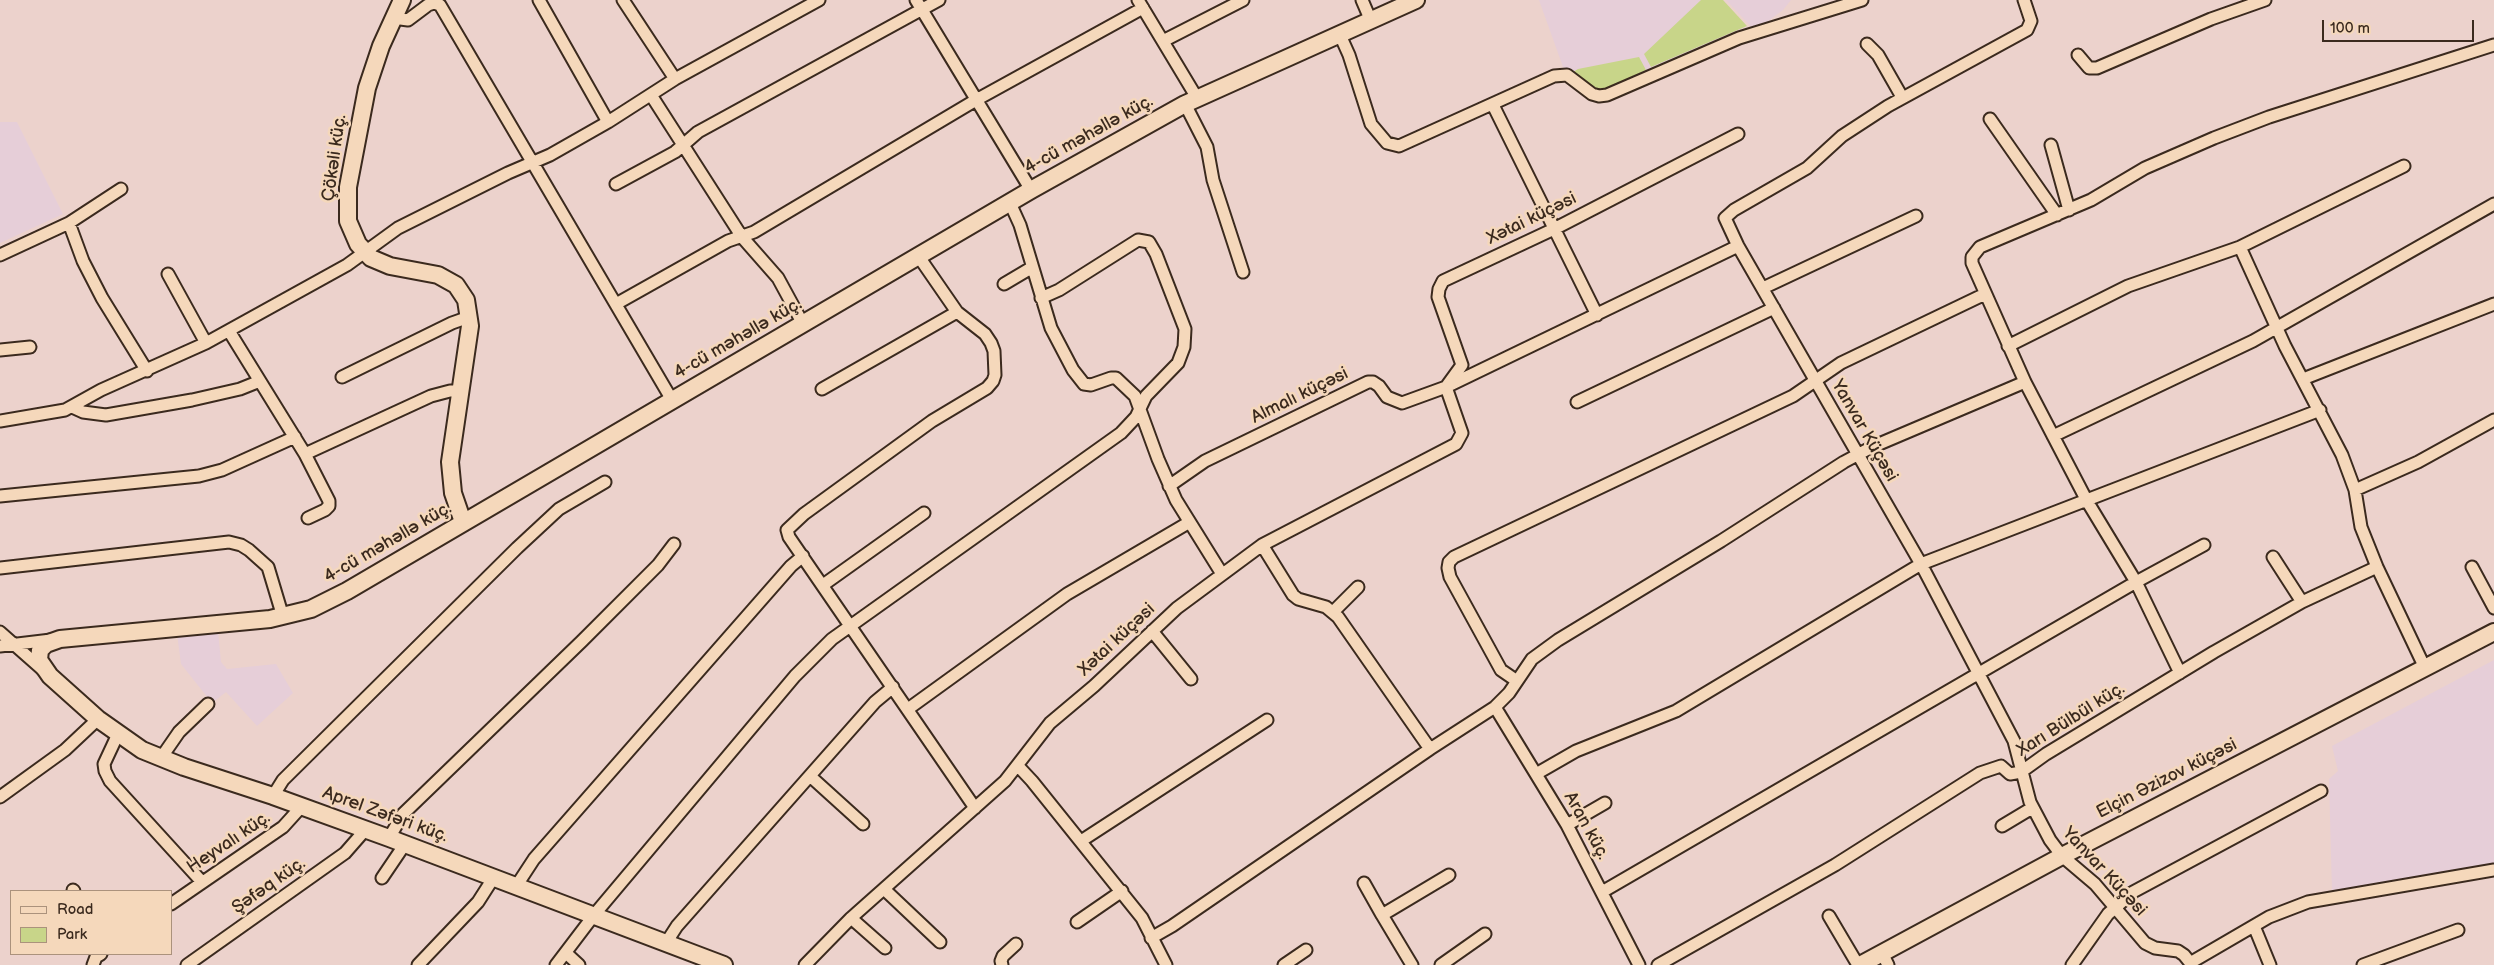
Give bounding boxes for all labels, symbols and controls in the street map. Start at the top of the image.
scale bar [2324,10,2476,42]
text: 100 m [2330,19,2370,38]
street label: 4-cü məhəllə küç. [1021,91,1157,179]
street label: Çökəli küç. [318,113,352,203]
street label: Xətai küçəsi [1484,188,1580,250]
street label: 4-cü məhəllə küç. [670,294,806,384]
street label: Almalı küçəsi [1248,363,1352,429]
street label: Yanvar Küçəsi [1826,376,1902,486]
street label: 4-cü məhəllə küç. [320,498,456,588]
street label: Xətai küçəsi [1074,599,1160,681]
street label: Xarı Bülbül küç. [2013,678,2129,762]
street label: Elçin Əzizov küçəsi [2093,734,2241,824]
street label: Aprel Zəfəri küç. [319,782,451,848]
street label: Aran küç. [1559,788,1613,864]
street label: Heyvalı küç. [183,807,275,879]
street label: Yanvar Küçəsi [2057,823,2151,921]
street label: Şəfəq küç. [228,853,310,919]
legend [10,890,172,955]
text: Road [57,900,93,919]
text: Park [57,925,87,944]

